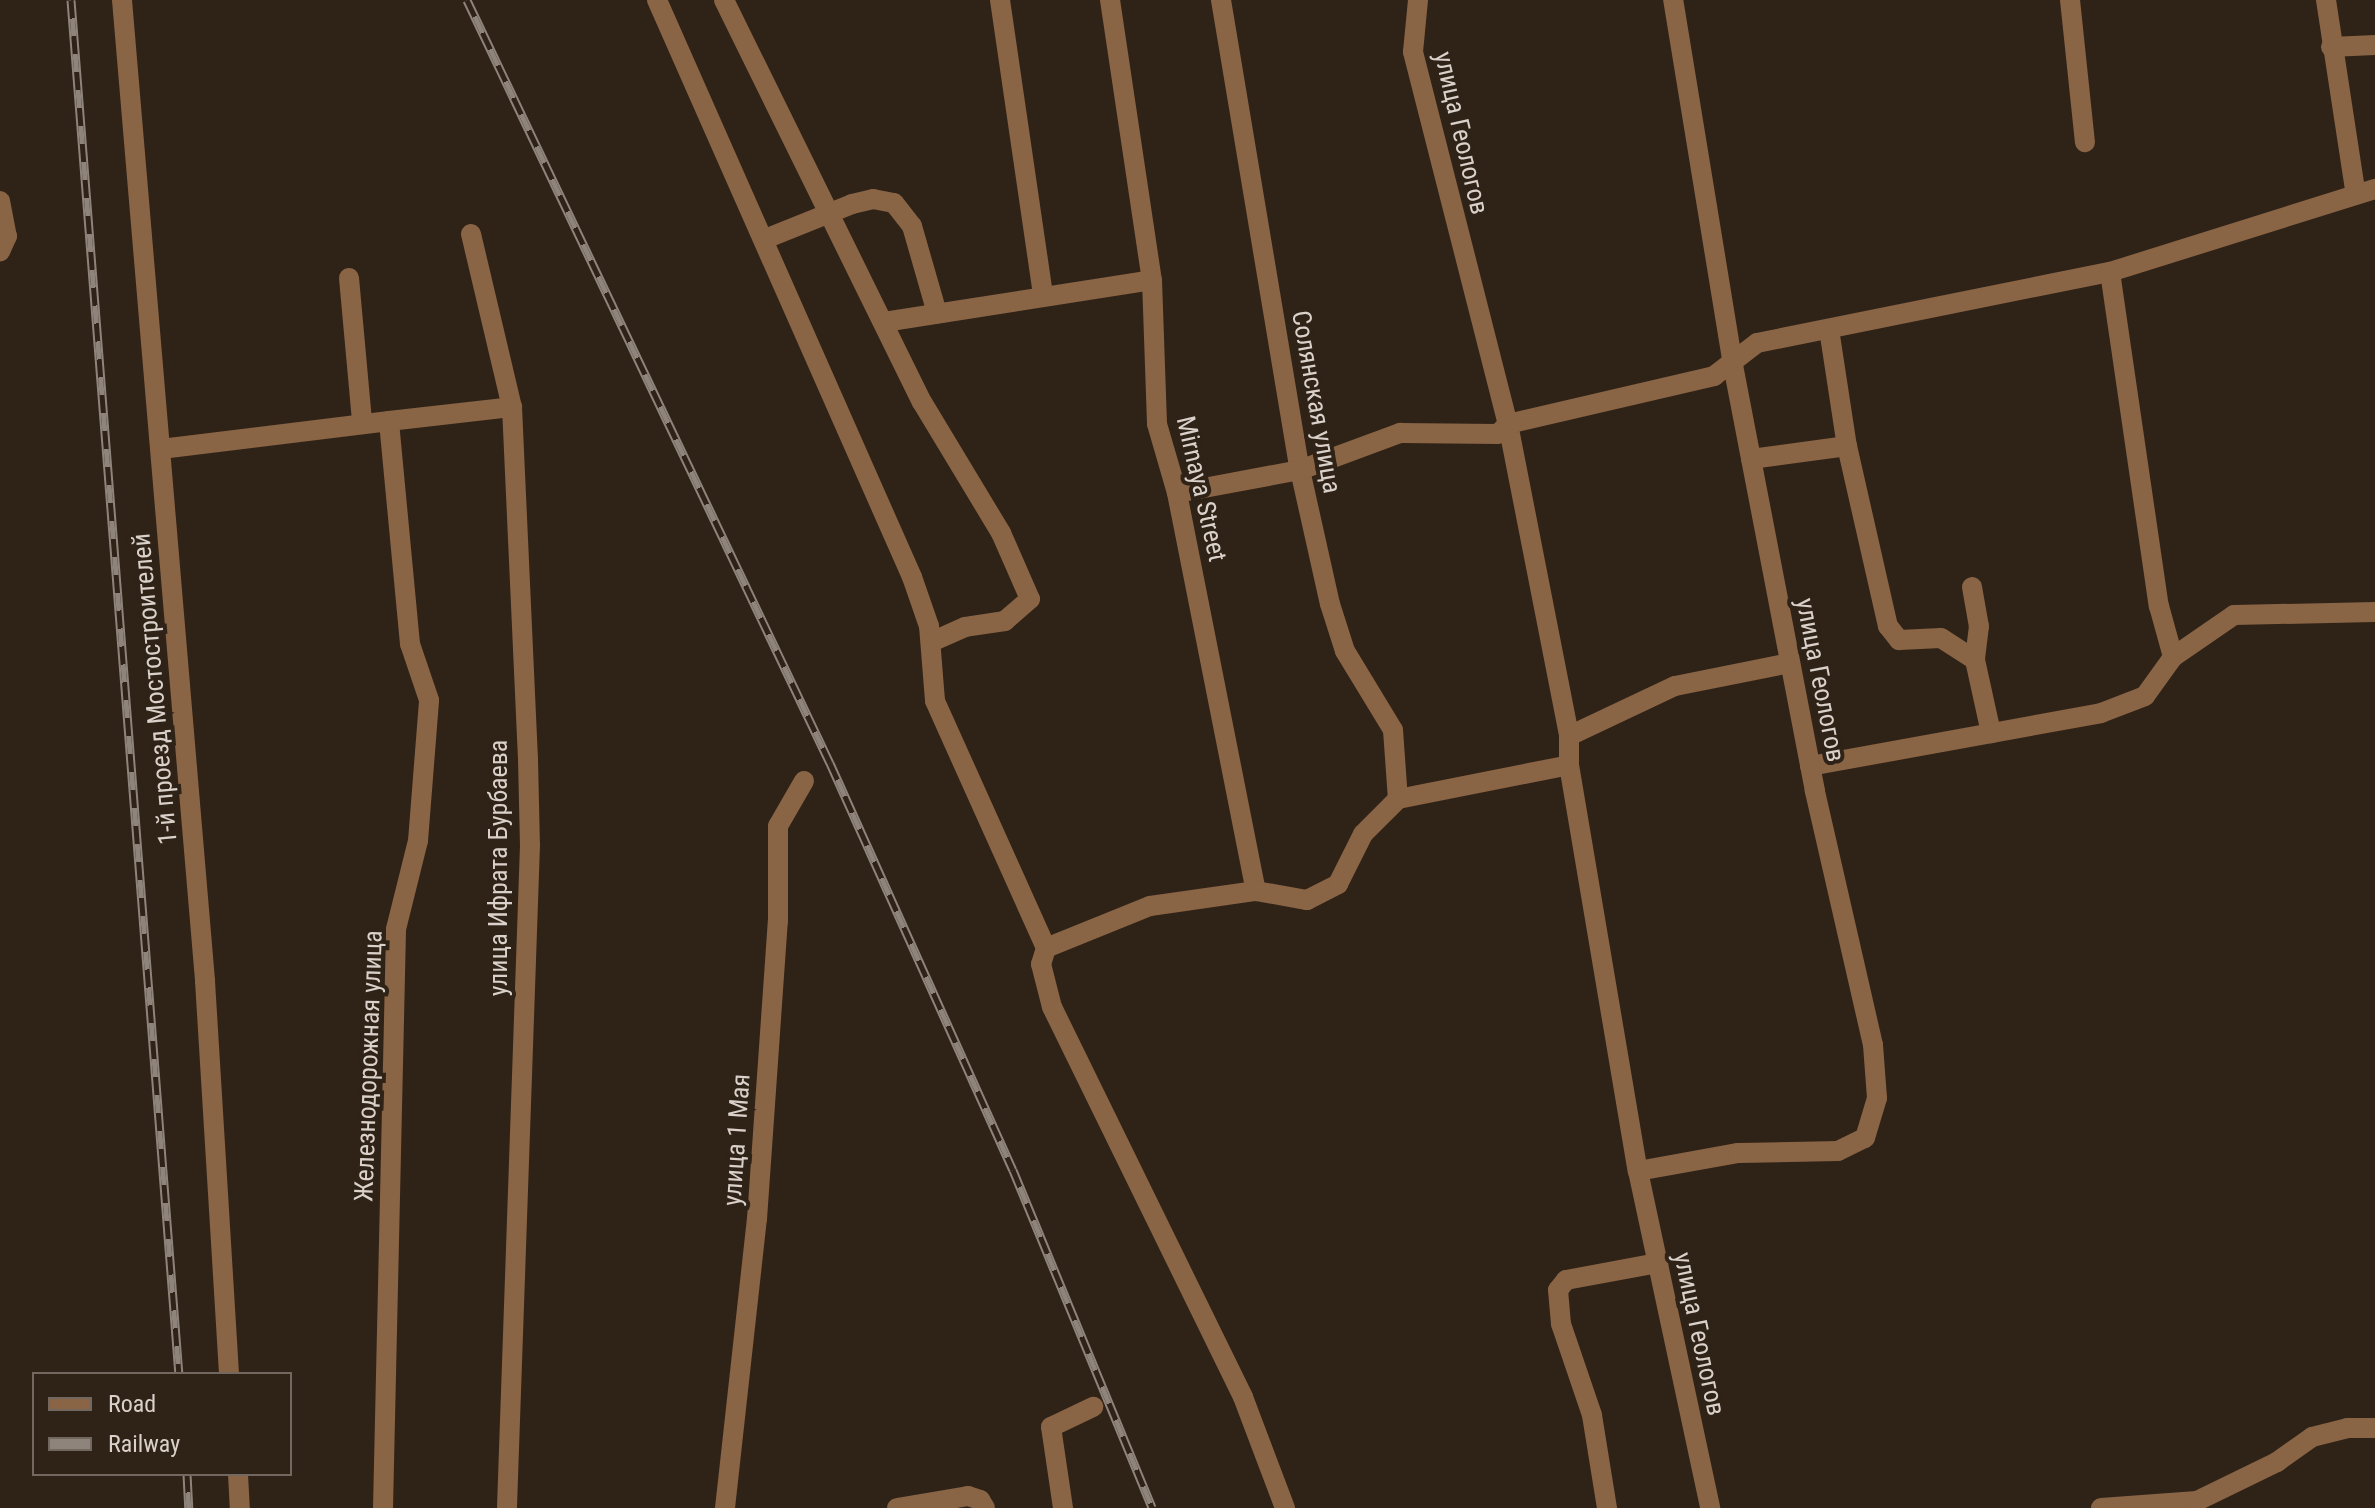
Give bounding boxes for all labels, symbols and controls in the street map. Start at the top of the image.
street label: улица Геологов [1427,49,1495,217]
street label: Солянская улица [1285,308,1347,496]
street label: Mirnaya Street [1169,413,1233,565]
street label: 1-й проезд Мостостроителей [126,532,184,846]
street label: улица Геологов [1789,596,1851,764]
street label: улица Ифрата Бурбаева [483,740,515,996]
street label: Железнодорожная улица [349,930,389,1202]
street label: улица 1 Мая [717,1073,757,1207]
street label: улица Геологов [1666,1250,1732,1418]
legend [32,1372,292,1476]
text: Road [108,1390,156,1418]
text: Railway [108,1430,180,1458]

